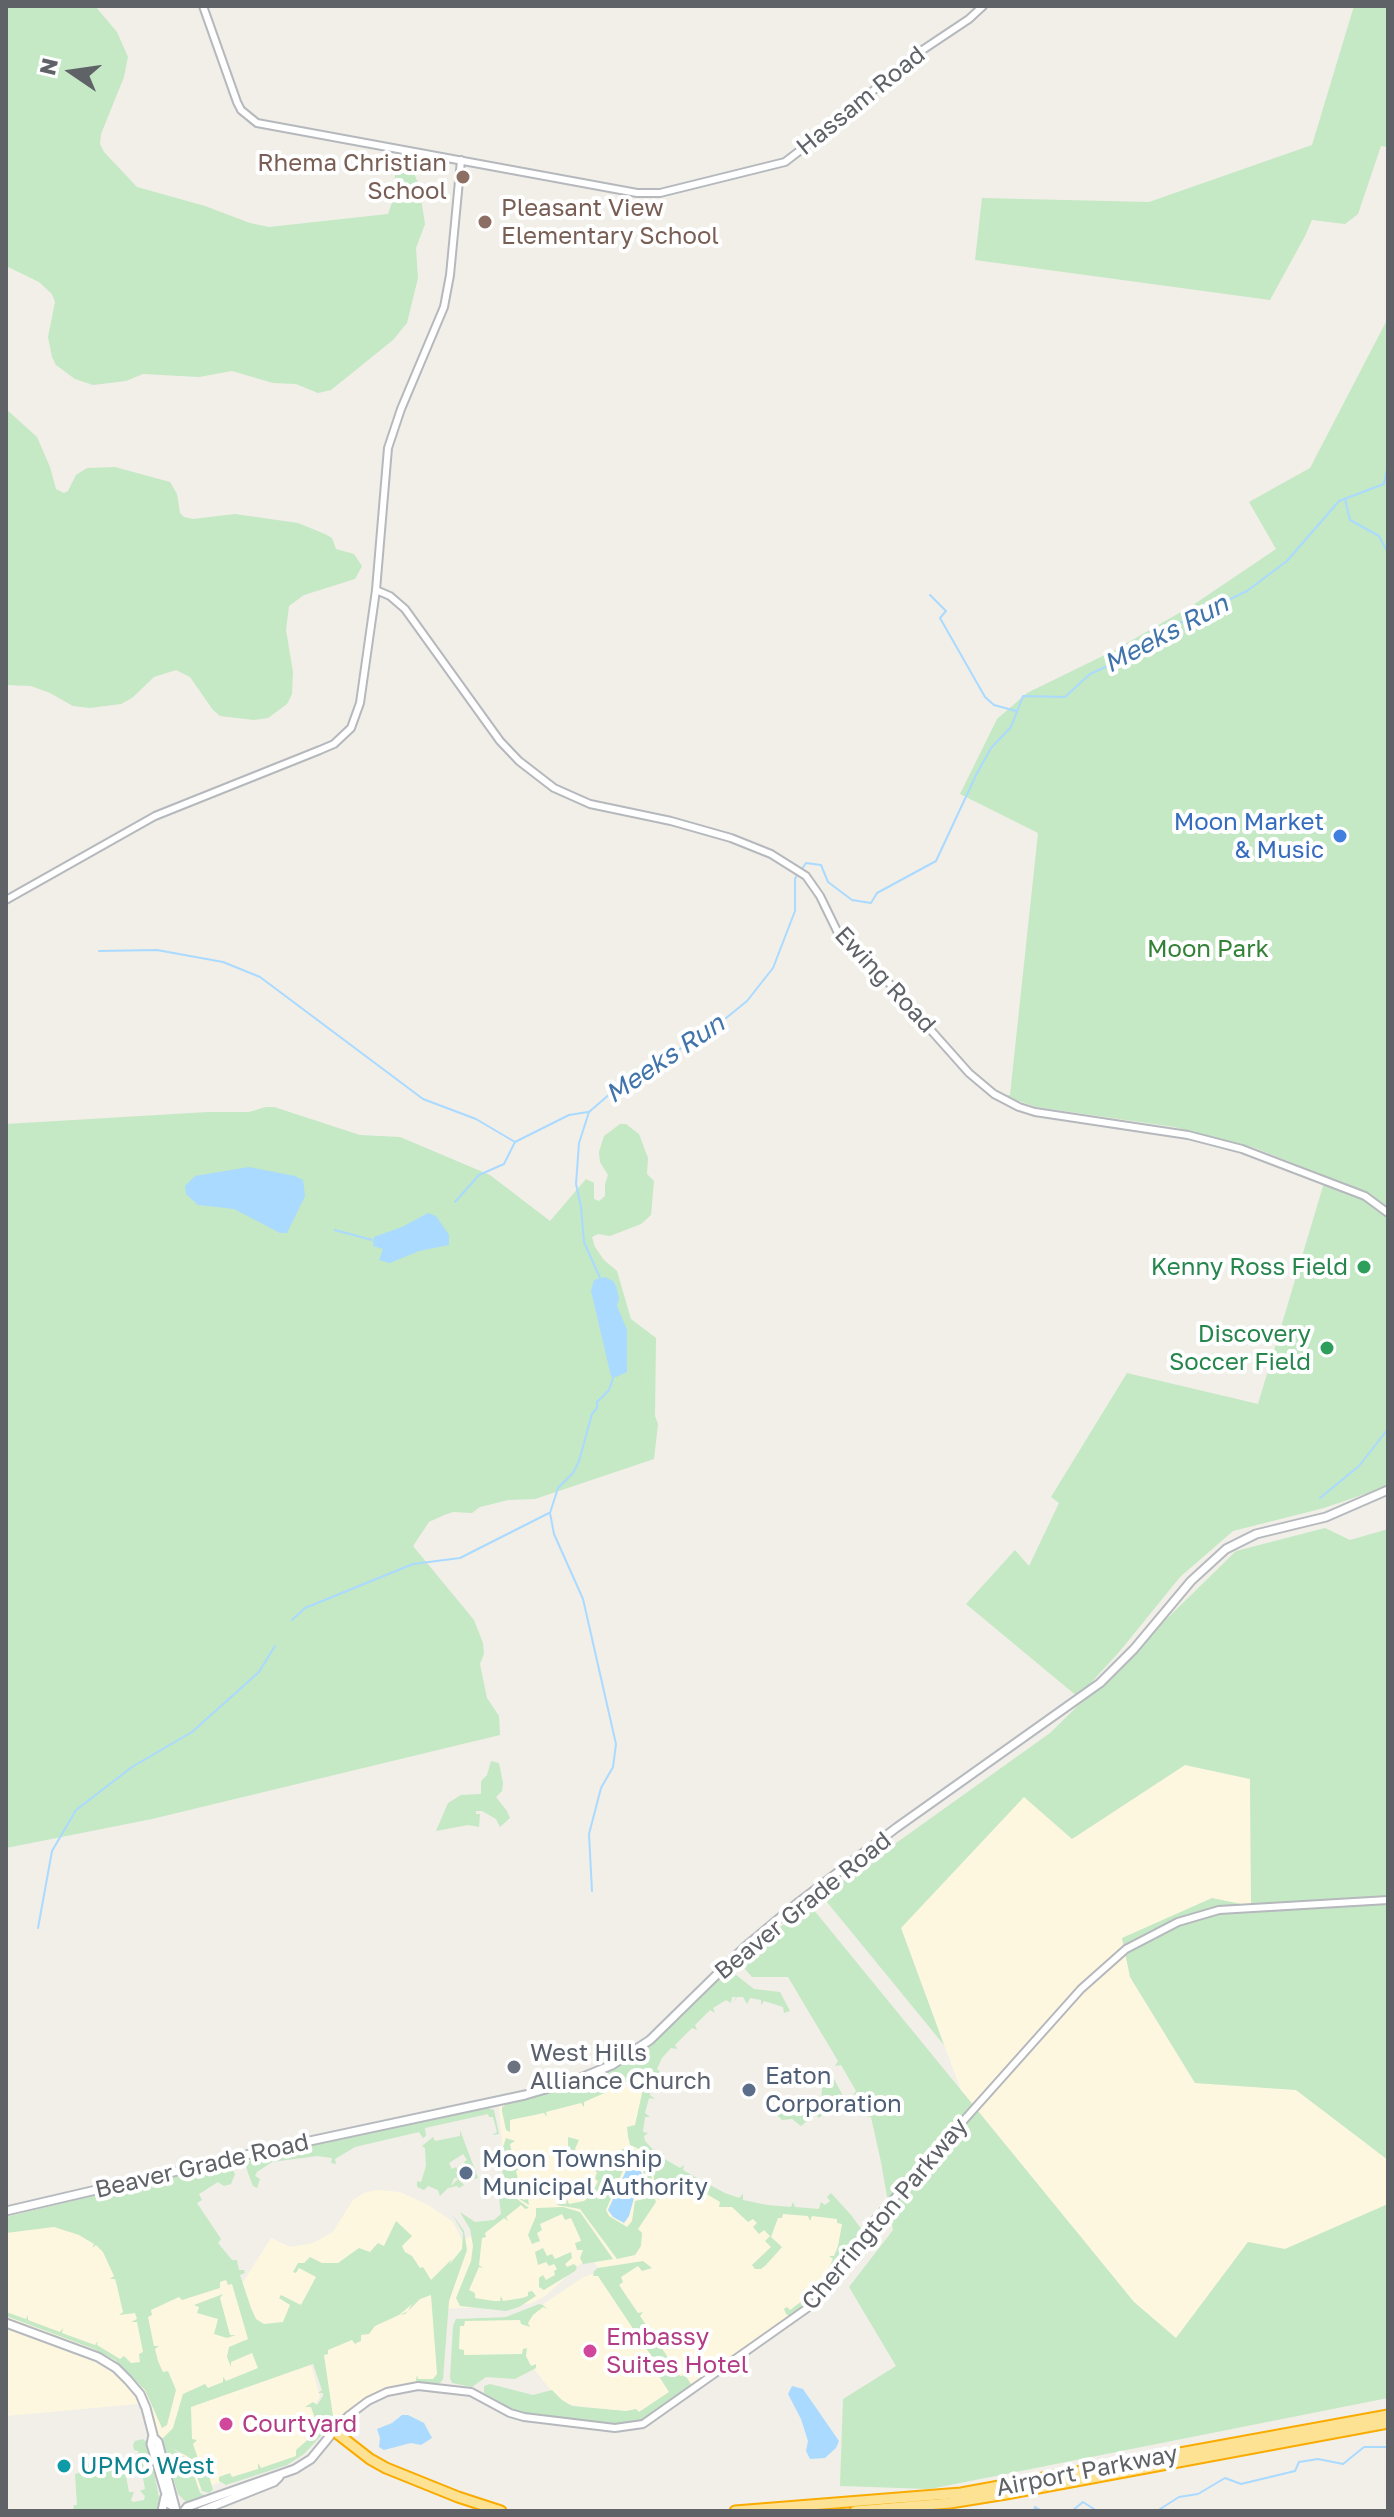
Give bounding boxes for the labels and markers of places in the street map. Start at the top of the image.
place label: Rhema Christian School [257,149,447,205]
marker: Rhema Christian School [454,168,472,186]
place label: Pleasant View Elementary School [501,194,719,250]
marker: Pleasant View Elementary School [476,213,494,231]
place label: Moon Market & Music [1174,808,1324,864]
marker: Moon Market & Music [1331,827,1349,845]
place label: Kenny Ross Field [1151,1253,1348,1281]
marker: Kenny Ross Field [1355,1258,1373,1276]
place label: Discovery Soccer Field [1169,1320,1311,1376]
marker: Discovery Soccer Field [1318,1339,1336,1357]
place label: West Hills Alliance Church [530,2039,711,2095]
marker: West Hills Alliance Church [505,2058,523,2076]
place label: Eaton Corporation [765,2062,902,2118]
marker: Eaton Corporation [740,2081,758,2099]
place label: Moon Township Municipal Authority [482,2145,708,2201]
marker: Moon Township Municipal Authority [457,2164,475,2182]
place label: Embassy Suites Hotel [606,2323,748,2379]
marker: Embassy Suites Hotel [581,2342,599,2360]
place label: Courtyard [242,2410,357,2438]
marker: Courtyard [217,2415,235,2433]
place label: UPMC West [80,2452,215,2480]
marker: UPMC West [55,2457,73,2475]

